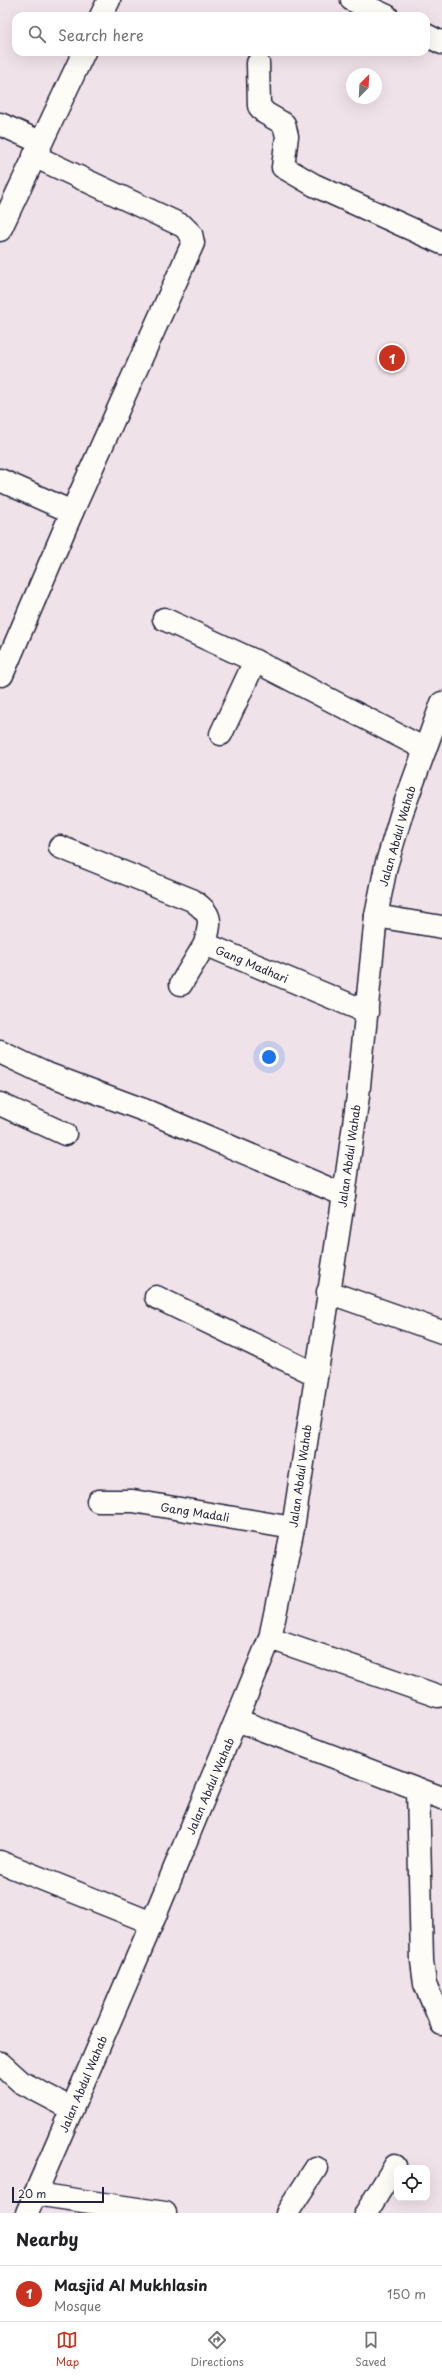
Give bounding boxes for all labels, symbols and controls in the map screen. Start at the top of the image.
search box [12,12,430,56]
icon: search [26,23,48,45]
text: Search here [58,23,144,46]
north arrow [346,68,382,104]
pin: 1 [379,343,405,373]
street label: Jalan Abdul Wahab [374,784,420,888]
street label: Gang Madhari [213,941,291,987]
your location [259,1047,279,1067]
street label: Jalan Abdul Wahab [333,1103,365,1209]
street label: Jalan Abdul Wahab [284,1423,316,1529]
street label: Gang Madali [159,1498,231,1526]
street label: Jalan Abdul Wahab [182,1735,238,1837]
street label: Jalan Abdul Wahab [55,2033,111,2135]
map controls [394,2165,430,2201]
button: locate [394,2165,430,2201]
scale bar [12,2185,104,2204]
text: 20 m [18,2185,46,2202]
text: Nearby [16,2226,78,2252]
text: Masjid Al Mukhlasin [54,2273,207,2296]
text: 1 [26,2284,32,2303]
text: 150 m [387,2284,426,2303]
text: Mosque [54,2296,101,2315]
tab: Map [56,2329,79,2370]
tab: Directions [190,2329,244,2370]
tab: Saved [355,2329,386,2370]

